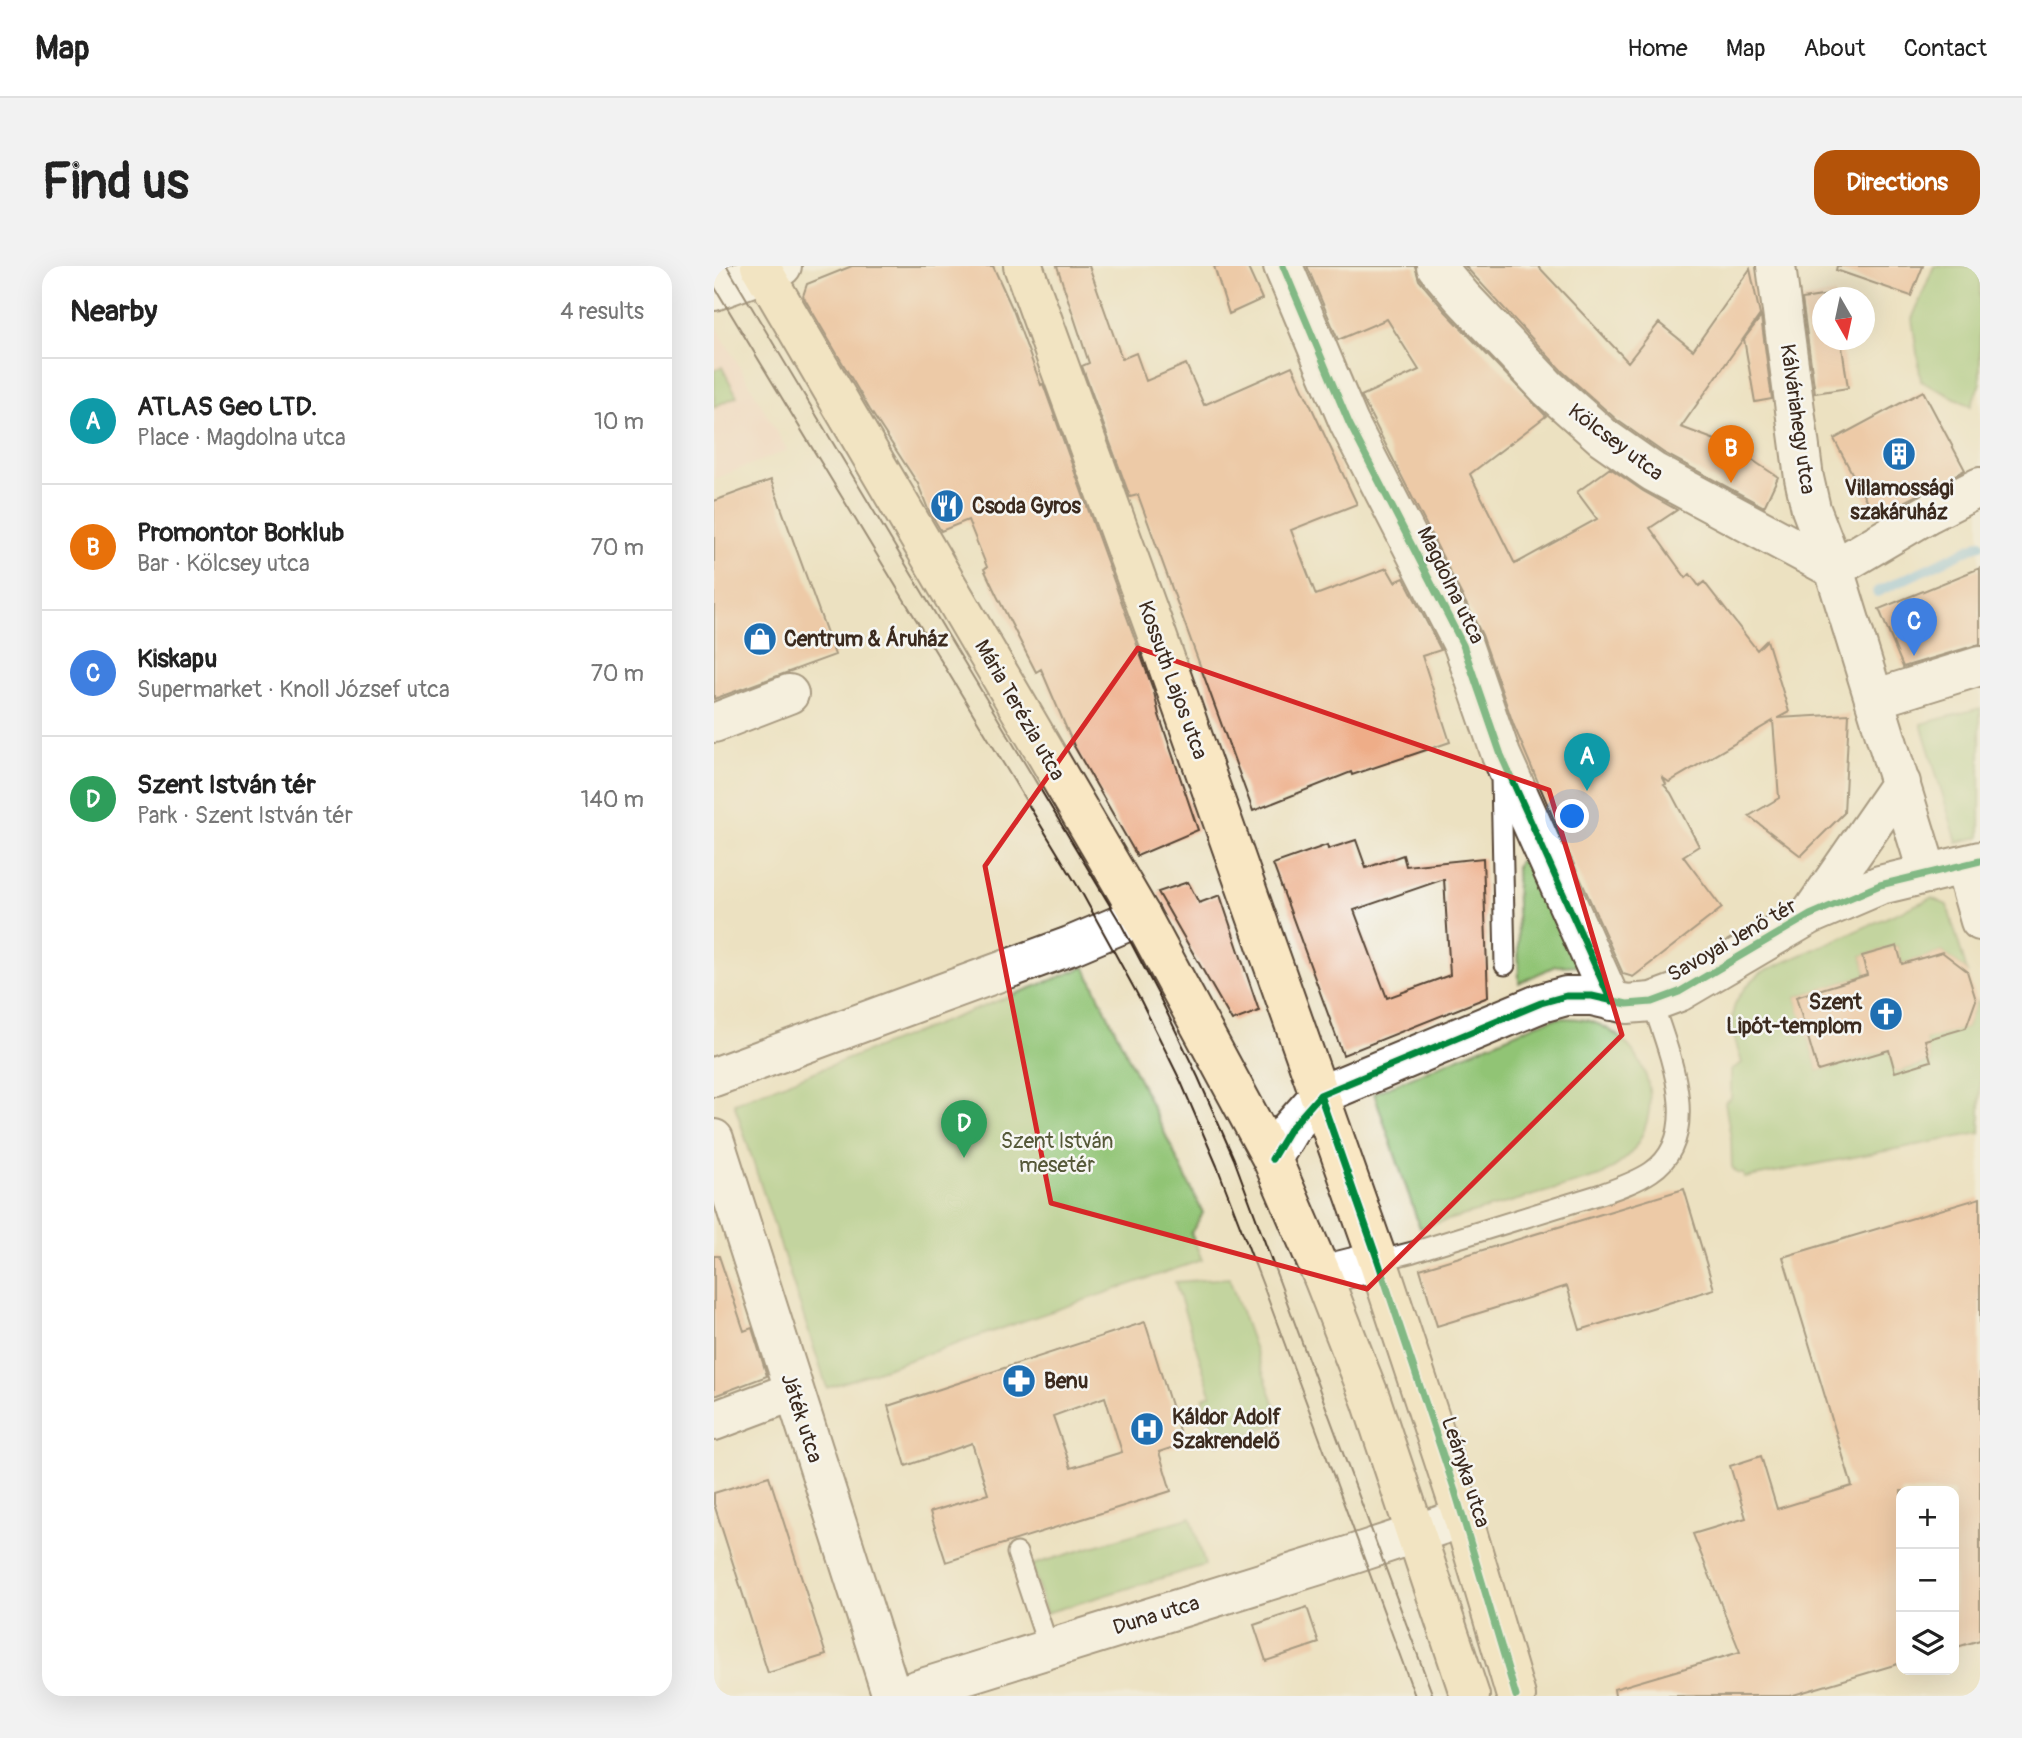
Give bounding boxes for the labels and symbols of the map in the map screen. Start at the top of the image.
north arrow [1812,287,1875,350]
street label: Kálváriahegy utca [1774,342,1821,496]
street label: Kölcsey utca [1563,398,1669,487]
pin: B [1708,425,1754,483]
building icon: Villamossági szakáruház [1880,435,1918,473]
place label: Villamossági szakáruház [1845,475,1954,526]
restaurant icon: Csoda Gyros [928,487,966,525]
place label: Csoda Gyros [972,493,1081,520]
street label: Magdolna utca [1411,522,1491,648]
street label: Kossuth Lajos utca [1131,597,1214,763]
pin: C [1891,598,1937,656]
shop icon: Centrum & Áruház [741,620,779,658]
place label: Centrum & Áruház [784,625,948,653]
street label: Mária Terézia utca [968,635,1071,786]
pin: A [1564,733,1610,791]
your location [1555,799,1589,833]
street label: Savoyai Jenő tér [1663,892,1802,988]
place label: Szent Lipót-templom [1726,989,1863,1040]
church icon: Szent Lipót-templom [1867,995,1905,1033]
pin: D [941,1100,987,1158]
park label: Szent István mesetér [1001,1128,1113,1179]
pharmacy icon: Benu [1000,1362,1038,1400]
place label: Benu [1044,1368,1088,1395]
street label: Játék utca [774,1370,829,1466]
place label: Káldor Adolf Szakrendelő [1172,1404,1281,1455]
hospital icon: Káldor Adolf Szakrendelő [1128,1410,1166,1448]
street label: Leányka utca [1435,1413,1496,1531]
street label: Duna utca [1110,1590,1203,1641]

